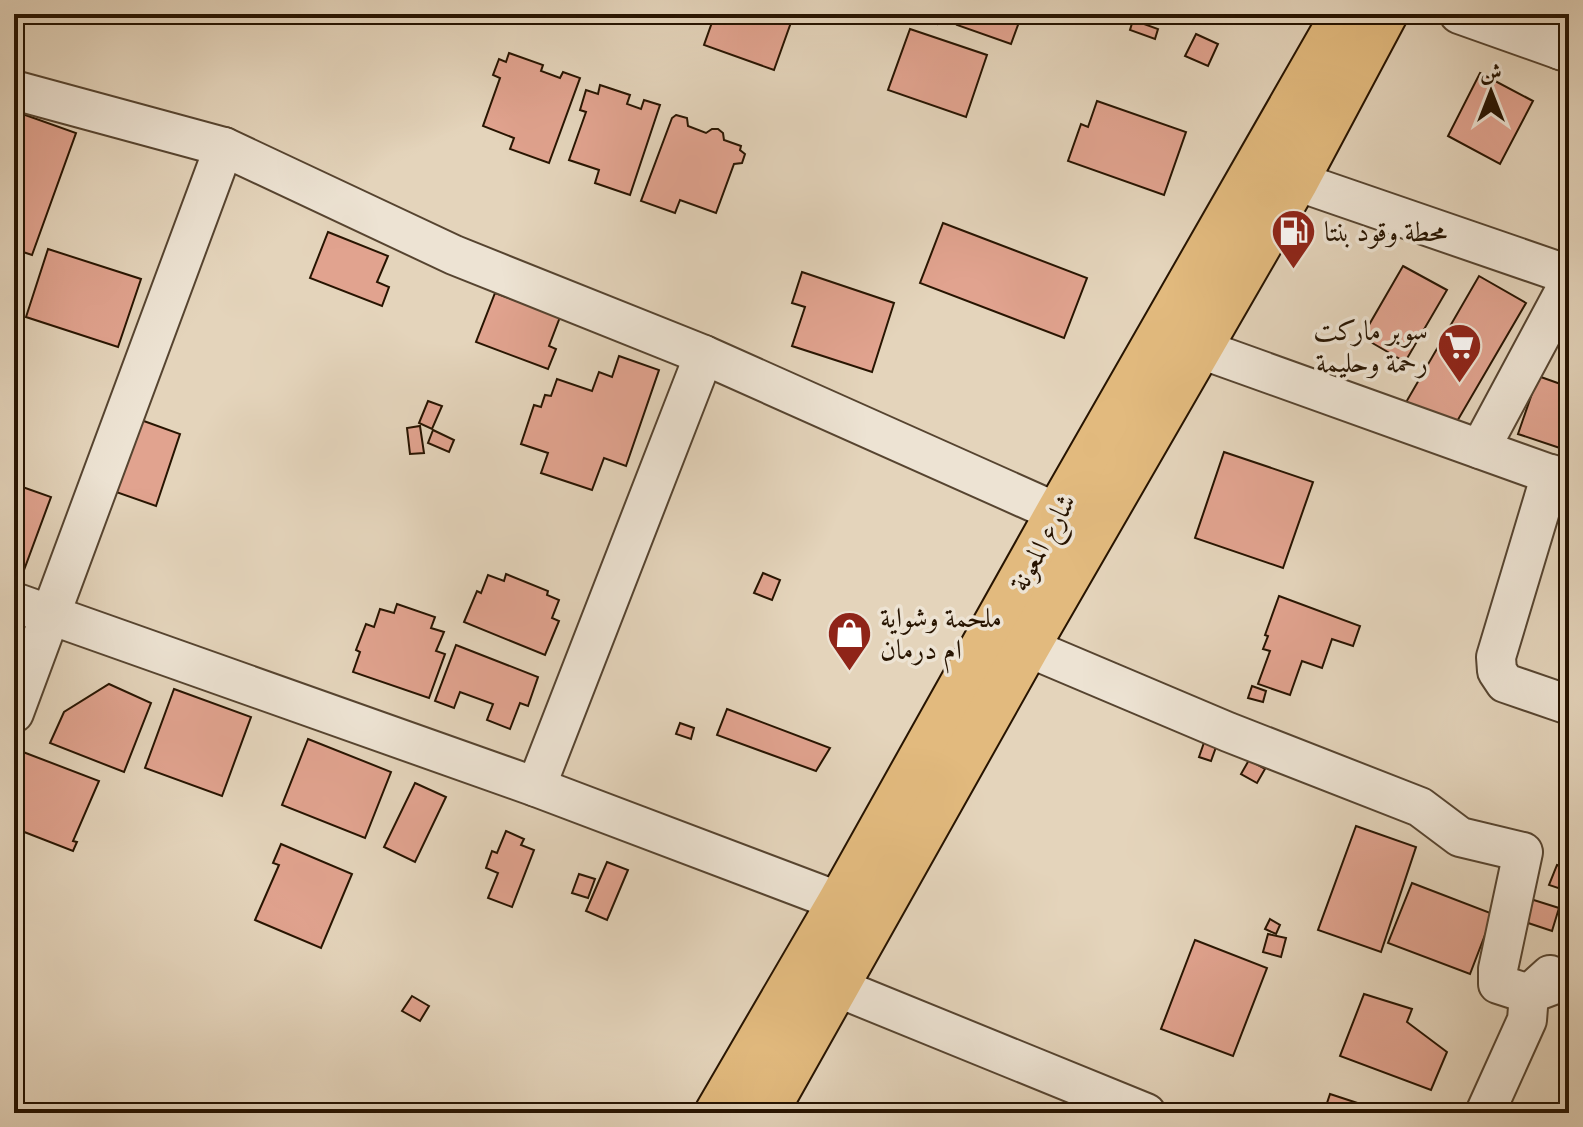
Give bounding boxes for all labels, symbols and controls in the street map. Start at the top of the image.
north arrow [1451,52,1531,132]
text: ش [1480,59,1502,91]
fuel station icon: محطة وقود بنتا [1269,207,1317,270]
place label: محطة وقود بنتا [1324,214,1447,254]
place label: سوبر ماركت رحمة وحليمة [1313,313,1428,385]
supermarket icon: سوبر ماركت رحمة وحليمة [1435,322,1483,385]
street label: شارع المعونة [1001,487,1089,600]
place label: ملحمة وشواية ام درمان [880,600,1002,674]
shop icon: ملحمة وشواية ام درمان [825,609,873,672]

